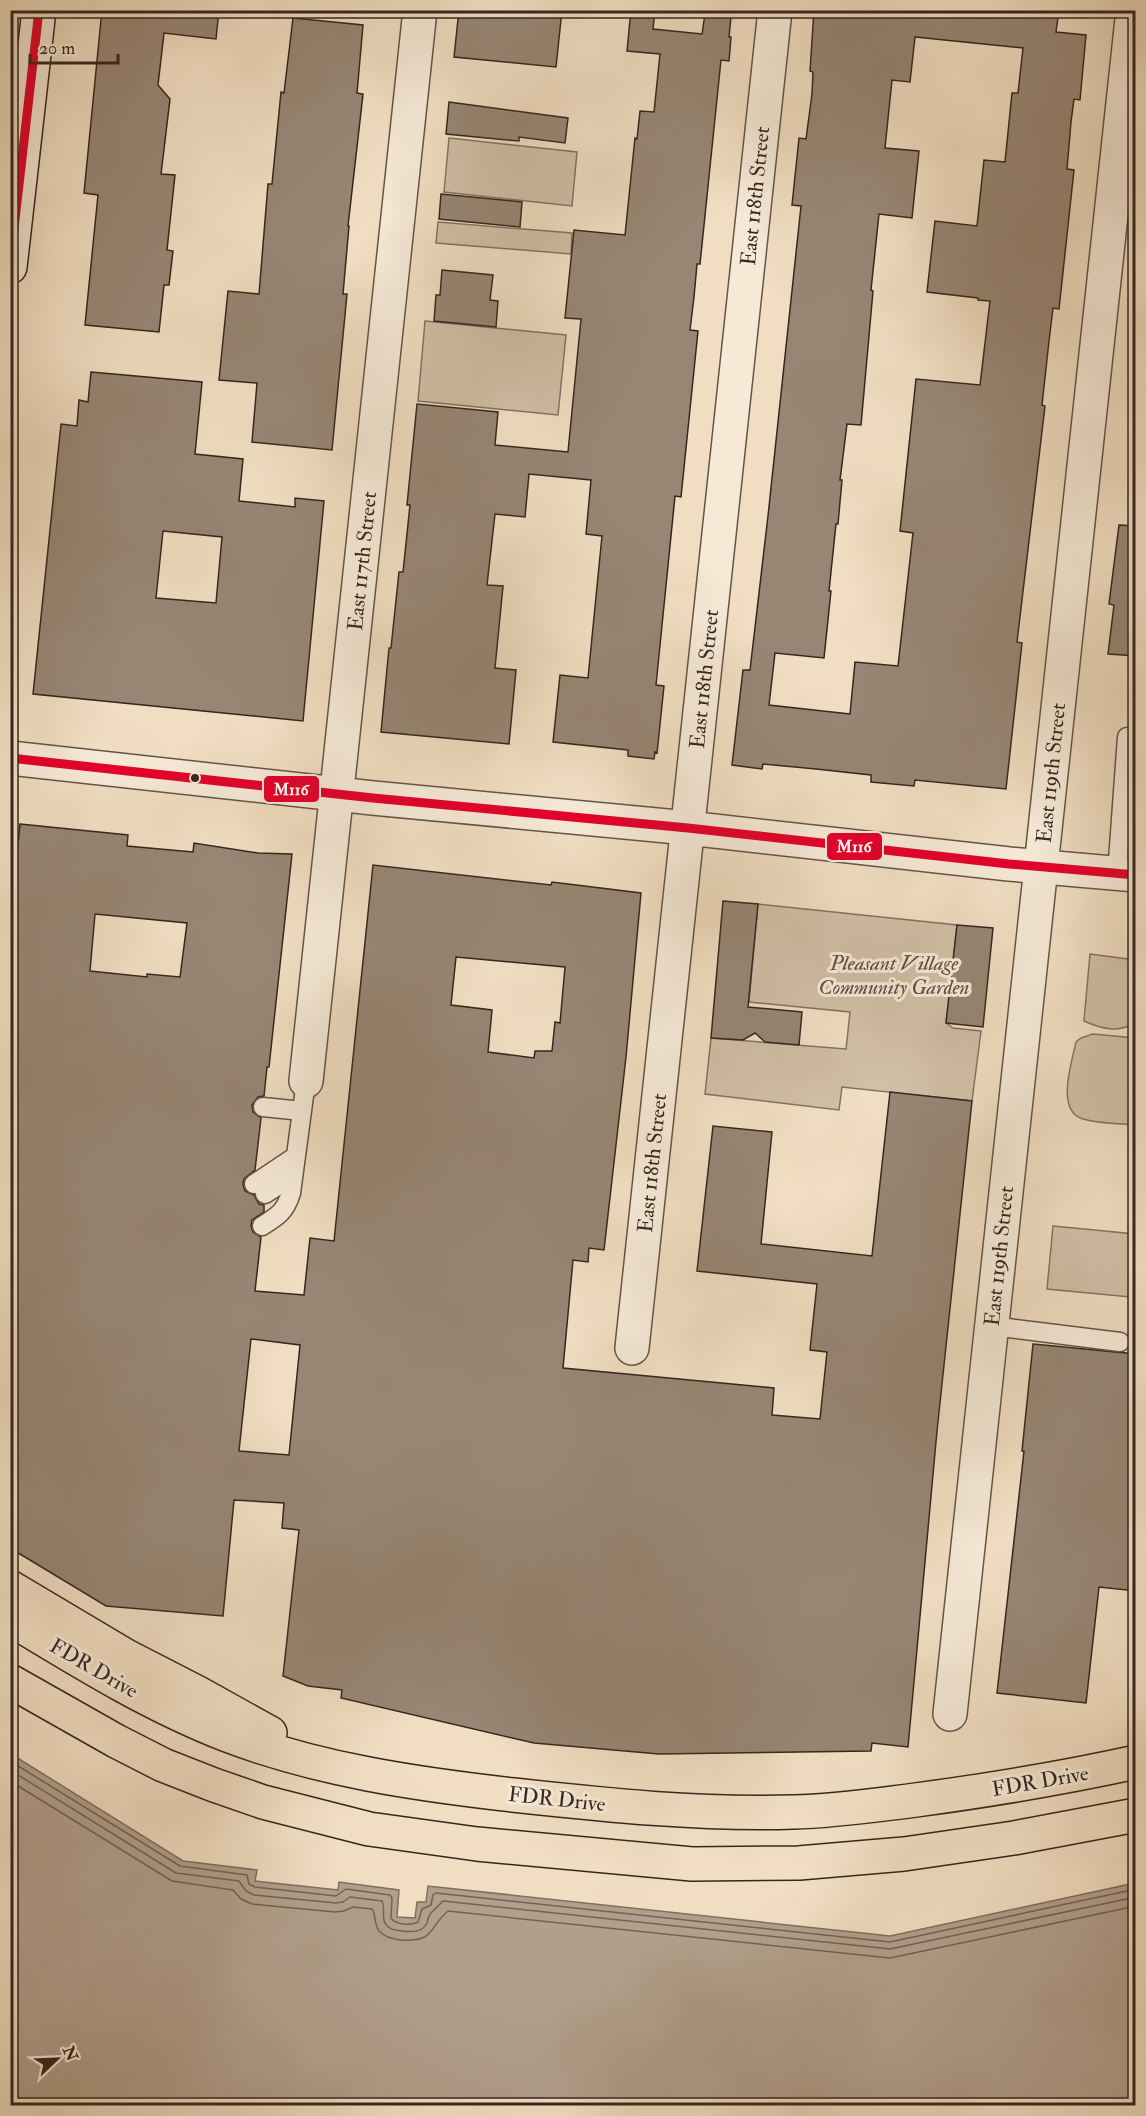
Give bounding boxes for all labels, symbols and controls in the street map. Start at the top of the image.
scale bar [30,27,118,65]
text: 20 m [39,37,75,60]
street label: East 118th Street [735,125,776,267]
street label: East 117th Street [342,490,383,632]
street label: East 118th Street [684,608,725,750]
street label: East 119th Street [1031,701,1072,844]
unlabelled marker [189,772,201,784]
line badge: M116 [263,775,320,803]
text: M116 [273,780,310,800]
line badge: M116 [826,832,883,861]
text: M116 [836,837,873,857]
park label: Pleasant Village Community Garden [818,950,970,1001]
street label: East 118th Street [632,1092,673,1234]
street label: East 119th Street [979,1184,1020,1327]
street label: FDR Drive [45,1632,143,1705]
street label: FDR Drive [990,1760,1091,1803]
street label: FDR Drive [507,1781,607,1818]
north arrow [27,2029,87,2089]
text: N [57,2042,82,2065]

